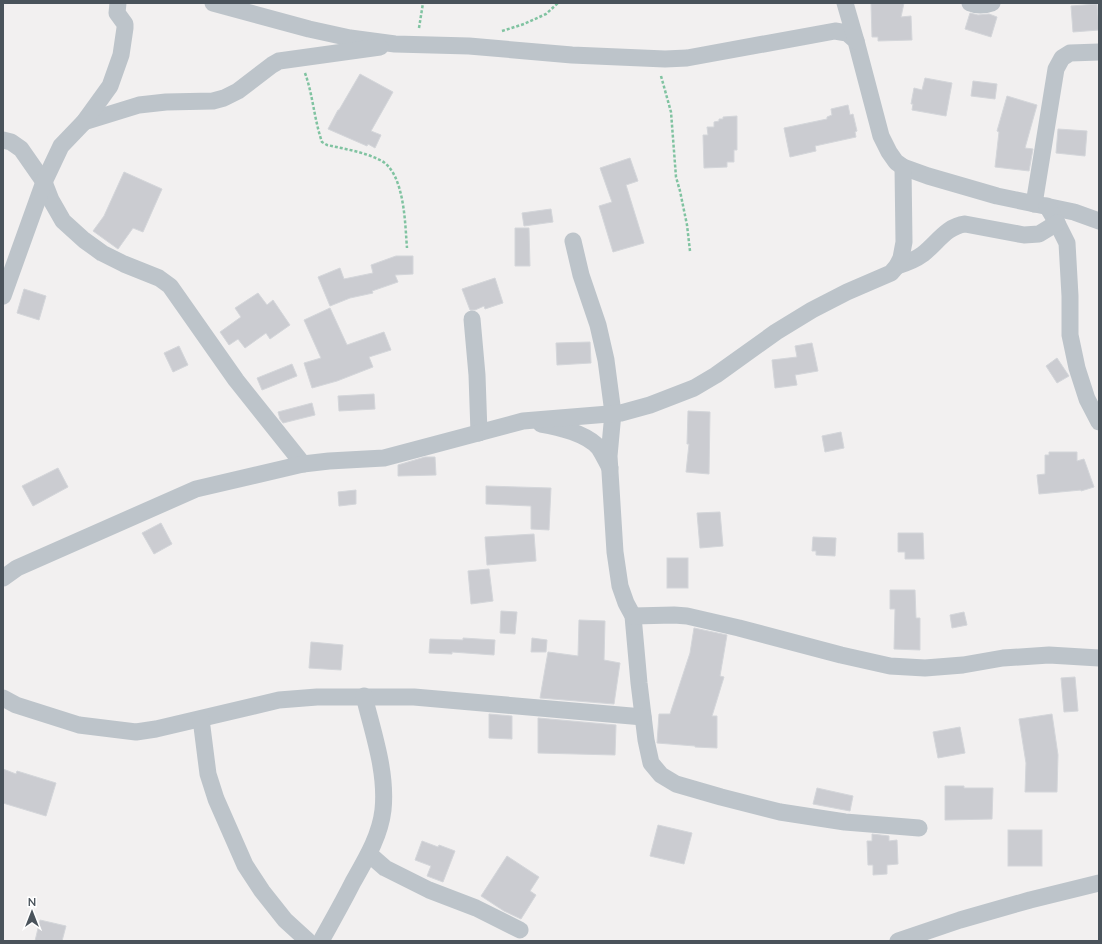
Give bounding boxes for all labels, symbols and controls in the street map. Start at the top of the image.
north arrow [12,892,52,932]
text: N [28,895,36,908]

